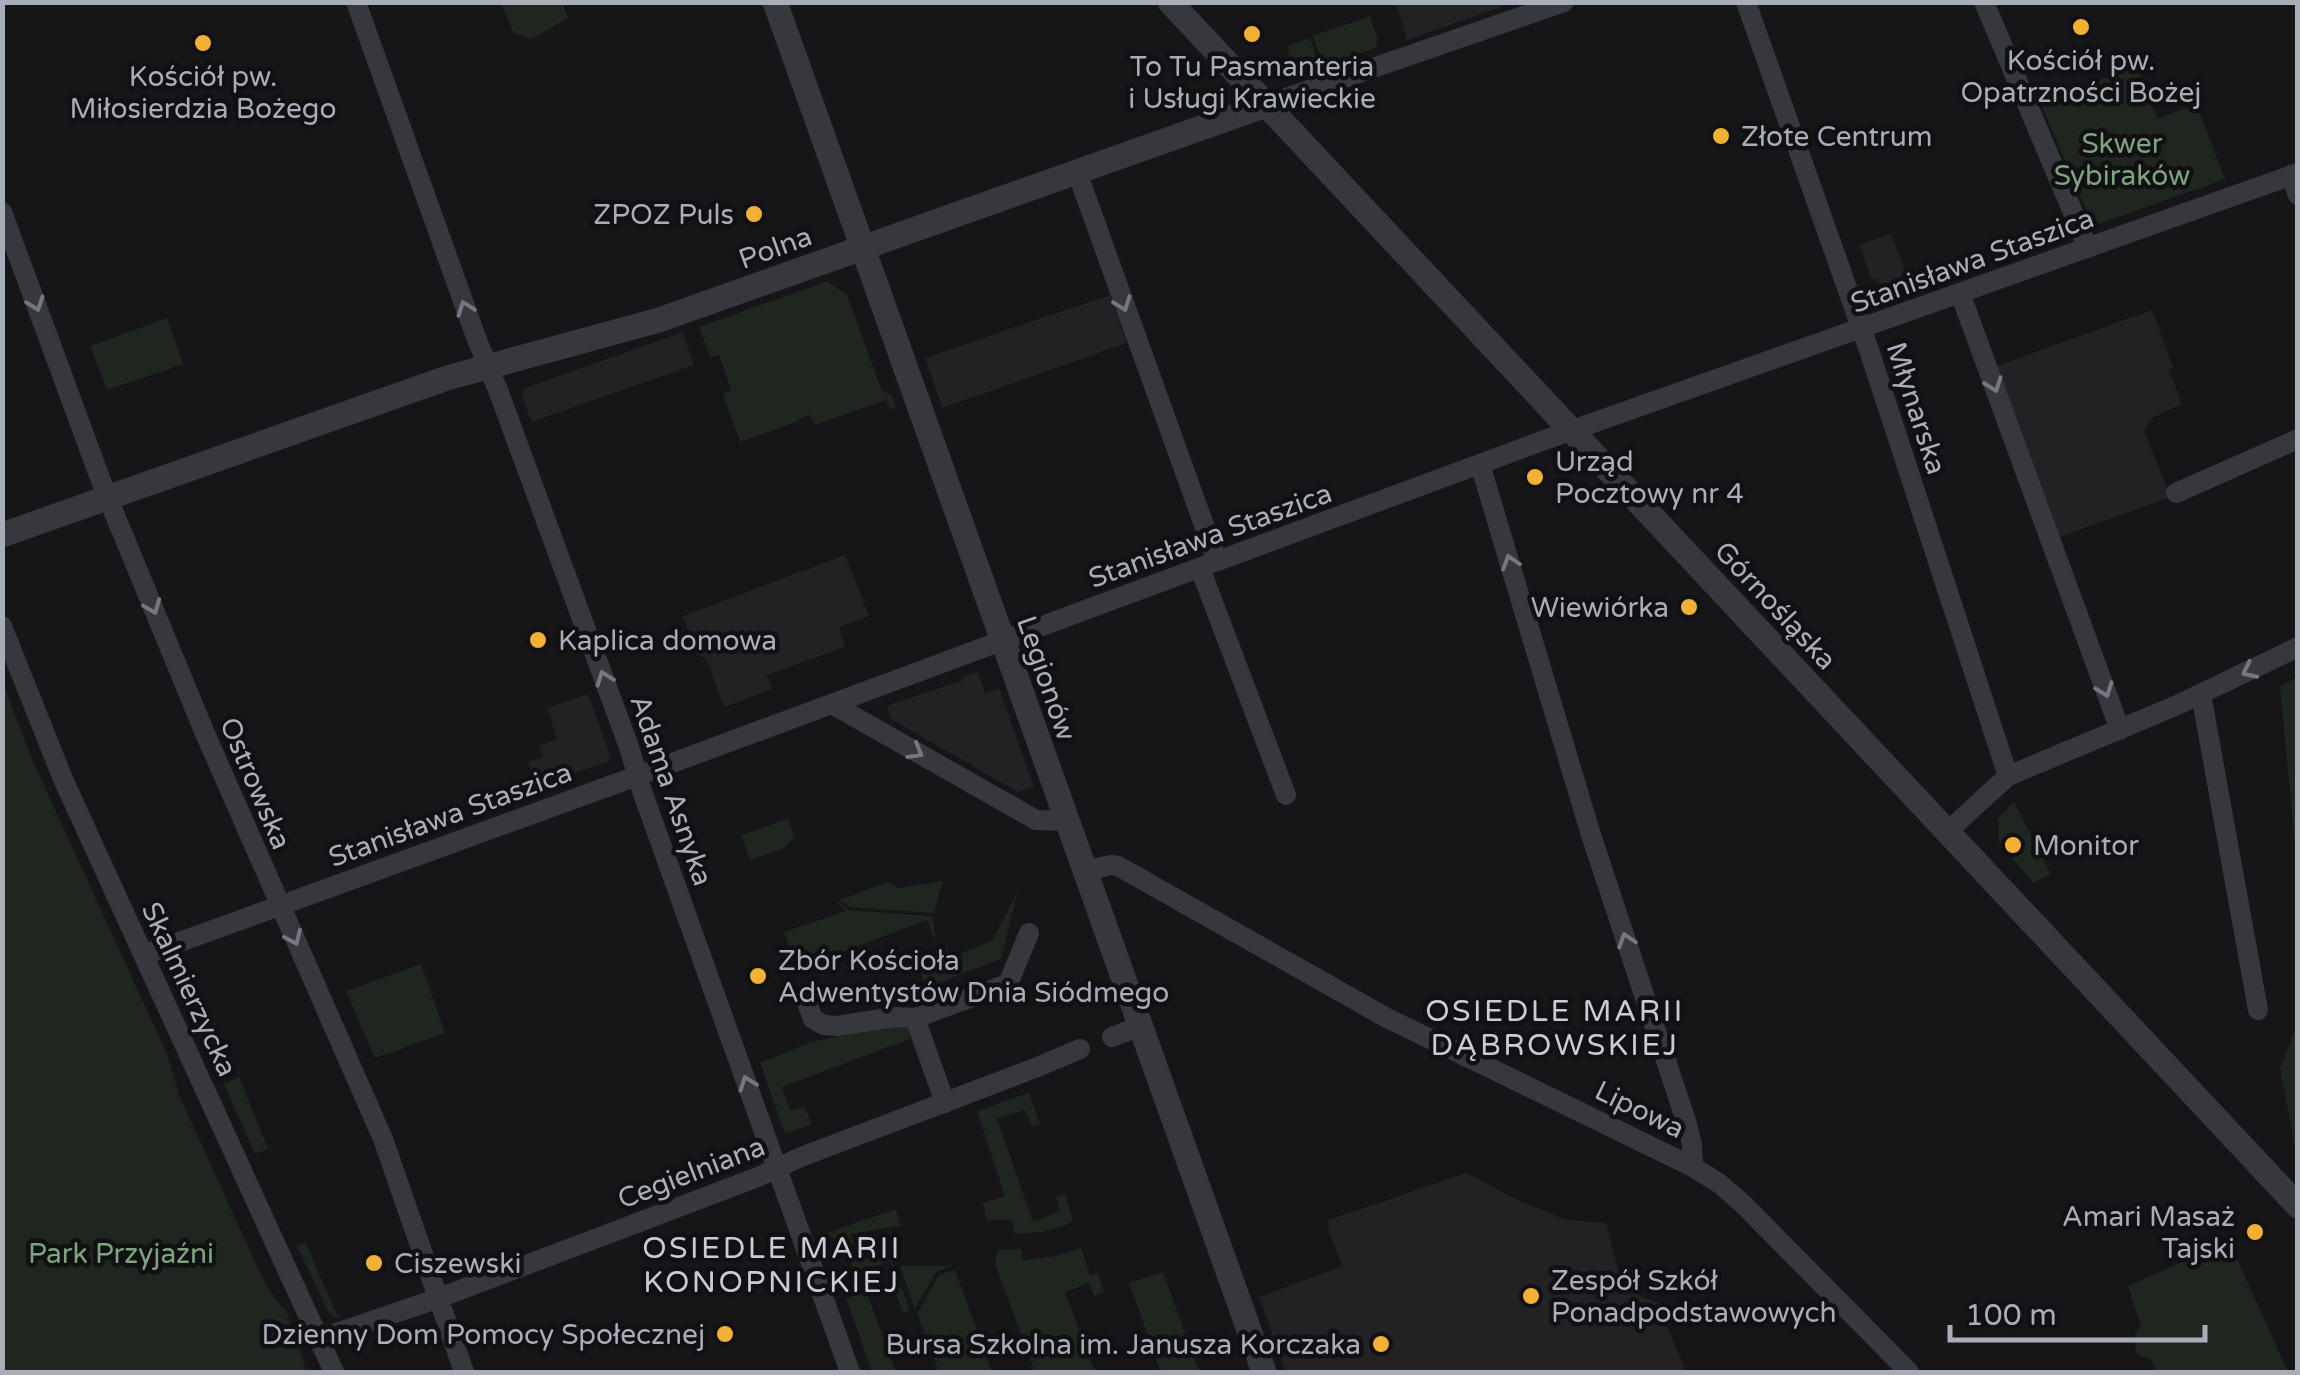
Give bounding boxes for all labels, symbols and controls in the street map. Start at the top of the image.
marker: Kościół pw. Opatrzności Bożej [2070,16,2092,38]
marker: To Tu Pasmanteria i Usługi Krawieckie [1241,23,1263,45]
marker: Kościół pw. Miłosierdzia Bożego [192,32,214,54]
place label: Kościół pw. Opatrzności Bożej [1961,44,2201,110]
place label: To Tu Pasmanteria i Usługi Krawieckie [1128,50,1376,116]
place label: Kościół pw. Miłosierdzia Bożego [70,60,336,126]
place label: Złote Centrum [1741,120,1932,154]
marker: Złote Centrum [1710,125,1732,147]
park label: Skwer Sybiraków [2054,127,2190,193]
place label: ZPOZ Puls [593,198,734,232]
street label: Stanisława Staszica [1846,201,2099,321]
marker: ZPOZ Puls [743,203,765,225]
street label: Polna [734,219,816,277]
one-way arrow [24,294,45,311]
one-way arrow [1112,295,1132,312]
one-way arrow [456,300,477,317]
street label: Młynarska [1879,338,1953,479]
one-way arrow [1982,375,2002,392]
place label: Urząd Pocztowy nr 4 [1555,445,1744,511]
marker: Urząd Pocztowy nr 4 [1524,466,1546,488]
street label: Stanisława Staszica [1084,476,1337,596]
street label: Górnośląska [1707,534,1843,677]
one-way arrow [1501,554,1522,571]
place label: Wiewiórka [1531,591,1669,625]
marker: Wiewiórka [1678,596,1700,618]
one-way arrow [141,597,161,615]
street label: Legionów [1009,611,1083,745]
place label: Kaplica domowa [558,624,777,658]
marker: Kaplica domowa [527,629,549,651]
one-way arrow [2241,658,2259,678]
one-way arrow [595,670,615,687]
one-way arrow [2093,680,2114,697]
street label: Adama Asnyka [622,690,720,890]
street label: Ostrowska [212,712,298,854]
one-way arrow [906,740,924,760]
street label: Stanisława Staszica [324,755,577,875]
place label: Monitor [2033,829,2139,863]
marker: Monitor [2002,834,2024,856]
street label: Skalmierzycka [134,897,244,1082]
one-way arrow [282,928,302,946]
one-way arrow [1617,932,1637,949]
place label: Zbór Kościoła Adwentystów Dnia Siódmego [778,944,1169,1010]
marker: Zbór Kościoła Adwentystów Dnia Siódmego [747,965,769,987]
district label: OSIEDLE MARII DĄBROWSKIEJ [1425,993,1685,1064]
street label: Lipowa [1589,1074,1690,1146]
one-way arrow [739,1075,759,1093]
street label: Cegielniana [613,1129,770,1217]
place label: Amari Masaż Tajski [2062,1200,2235,1266]
marker: Amari Masaż Tajski [2244,1221,2266,1243]
district label: OSIEDLE MARII KONOPNICKIEJ [642,1230,902,1301]
park label: Park Przyjaźni [28,1237,214,1271]
place label: Ciszewski [394,1247,521,1281]
marker: Ciszewski [363,1252,385,1274]
place label: Zespół Szkół Ponadpodstawowych [1551,1264,1837,1330]
scale bar [1950,1280,2205,1342]
marker: Zespół Szkół Ponadpodstawowych [1520,1285,1542,1307]
text: 100 m [1965,1297,2057,1334]
place label: Dzienny Dom Pomocy Społecznej [261,1318,705,1352]
marker: Dzienny Dom Pomocy Społecznej [714,1323,736,1345]
place label: Bursa Szkolna im. Janusza Korczaka [885,1328,1361,1362]
marker: Bursa Szkolna im. Janusza Korczaka [1370,1333,1392,1355]

